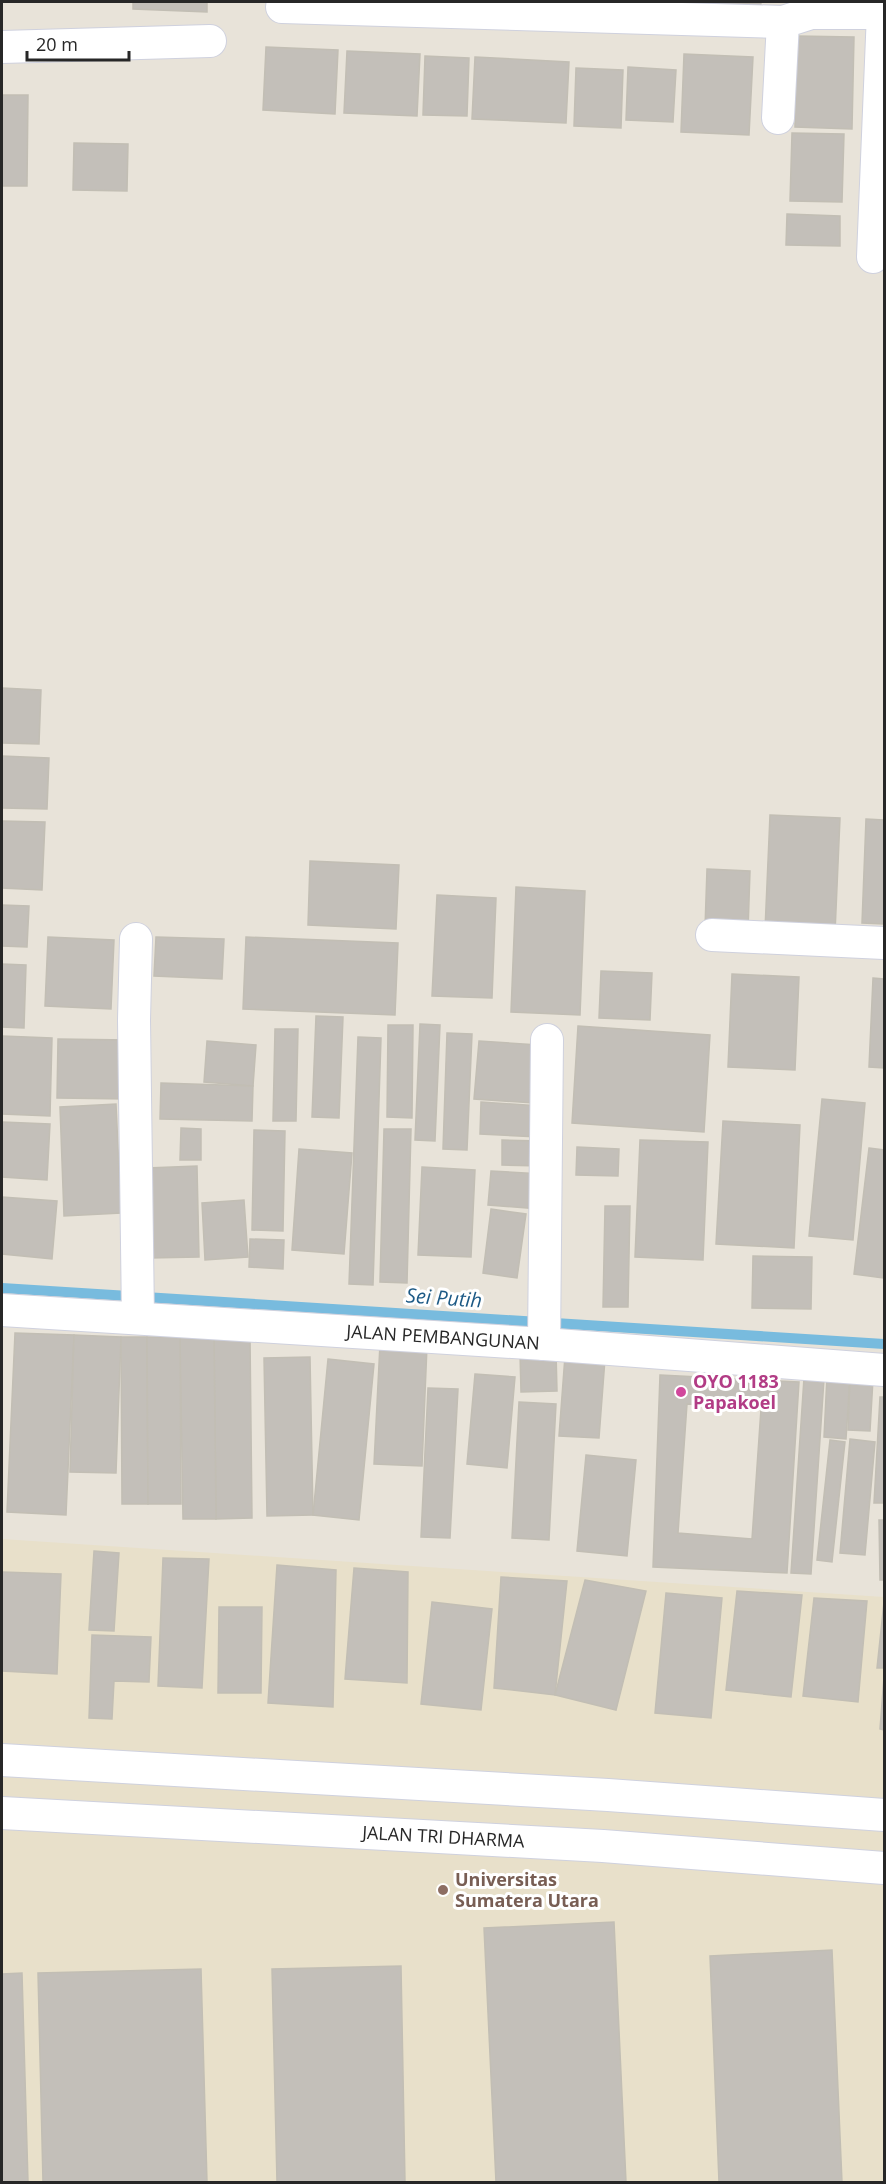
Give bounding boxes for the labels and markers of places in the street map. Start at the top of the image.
place label: OYO 1183 Papakoel [693,1369,779,1414]
marker: OYO 1183 Papakoel [674,1385,688,1399]
place label: Universitas Sumatera Utara [455,1867,599,1912]
marker: Universitas Sumatera Utara [436,1883,450,1897]

